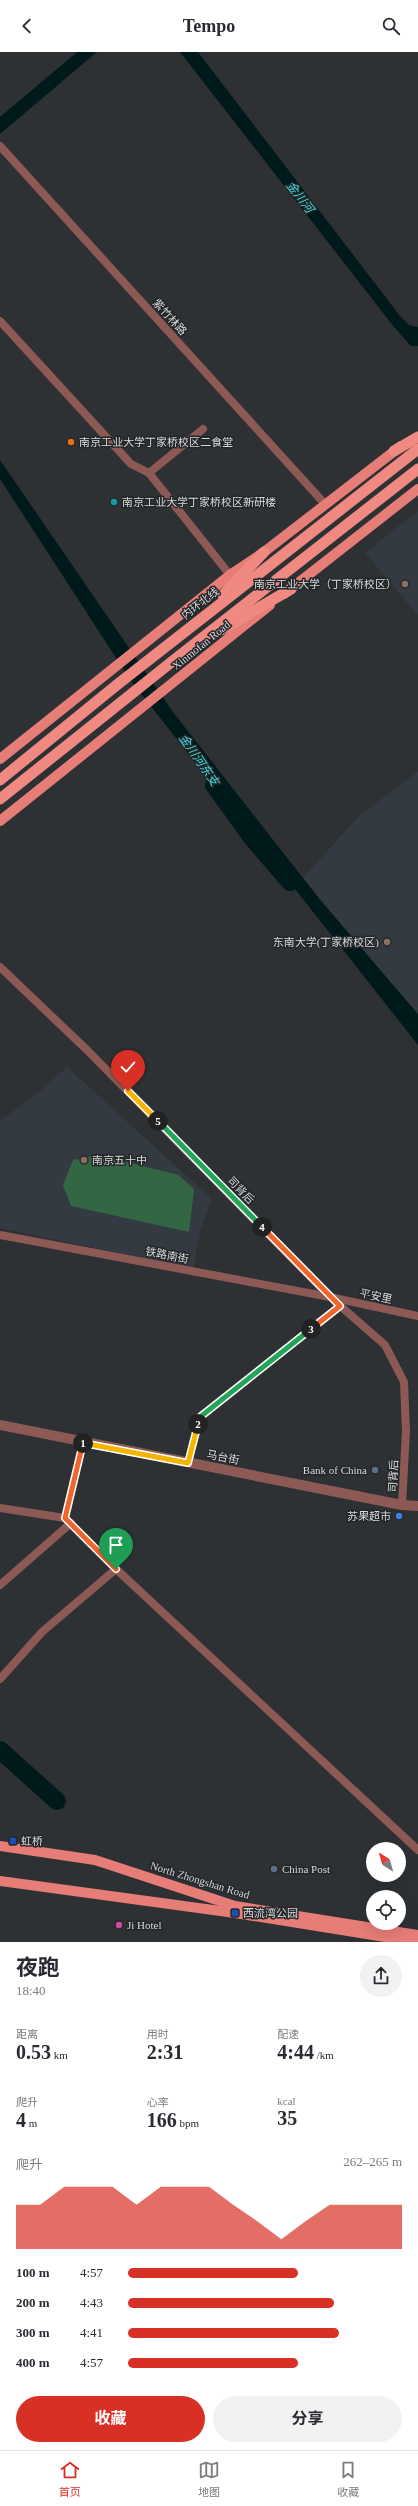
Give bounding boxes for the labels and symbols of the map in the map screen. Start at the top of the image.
water label: 金川河 [283,179,318,217]
street label: 紫竹林路 [151,297,189,337]
place label: 南京工业大学丁家桥校区二食堂 [79,436,233,448]
marker: 南京工业大学丁家桥校区二食堂 [66,437,76,447]
place label: 南京工业大学丁家桥校区新研楼 [122,496,276,508]
marker: 南京工业大学丁家桥校区新研楼 [109,497,119,507]
place label: 南京工业大学（丁家桥校区） [254,578,397,590]
marker: 南京工业大学（丁家桥校区） [400,579,410,589]
street label: 内环北线 [179,585,221,621]
street label: Xinmofan Road [170,618,233,672]
water label: 金川河东支 [176,731,223,790]
place label: 东南大学(丁家桥校区) [273,936,379,949]
marker: 东南大学(丁家桥校区) [382,937,392,947]
pin [111,1050,145,1091]
pin: 5 [148,1111,168,1131]
place label: 南京五十中 [92,1154,147,1166]
marker: 南京五十中 [79,1155,89,1165]
street label: 司背后 [225,1174,257,1206]
pin: 4 [252,1217,272,1237]
street label: 铁路南街 [144,1245,190,1265]
street label: 平安里 [359,1287,393,1305]
pin: 3 [301,1319,321,1339]
pin: 2 [188,1414,208,1434]
pin: 1 [73,1433,93,1453]
street label: 马台街 [206,1448,240,1466]
street label: 司背后 [386,1459,400,1493]
place label: Bank of China [303,1464,367,1476]
marker: Bank of China [370,1465,380,1475]
place label: 苏果超市 [347,1510,391,1522]
marker: 苏果超市 [394,1511,404,1521]
pin [99,1528,133,1569]
place label: 虹桥 [21,1835,43,1847]
marker: 虹桥 [8,1836,18,1846]
north arrow [366,1842,406,1882]
street label: North Zhongshan Road [149,1859,252,1901]
place label: China Post [282,1863,330,1875]
marker: China Post [269,1864,279,1874]
place label: 西流湾公园 [243,1907,298,1919]
marker: 西流湾公园 [230,1908,240,1918]
place label: Ji Hotel [127,1919,162,1931]
marker: Ji Hotel [114,1920,124,1930]

